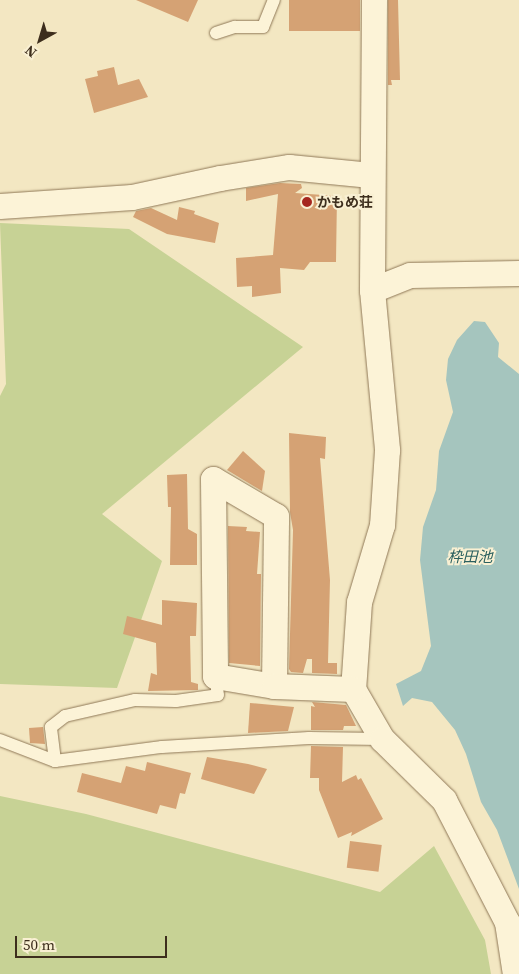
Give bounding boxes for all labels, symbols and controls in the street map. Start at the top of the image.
north arrow [15,15,65,65]
text: N [20,41,41,63]
place label: かもめ荘 [317,194,373,210]
marker: かもめ荘 [301,196,313,208]
water label: 枠田池 [448,548,492,566]
scale bar [18,926,170,958]
text: 50 m [23,934,55,955]

